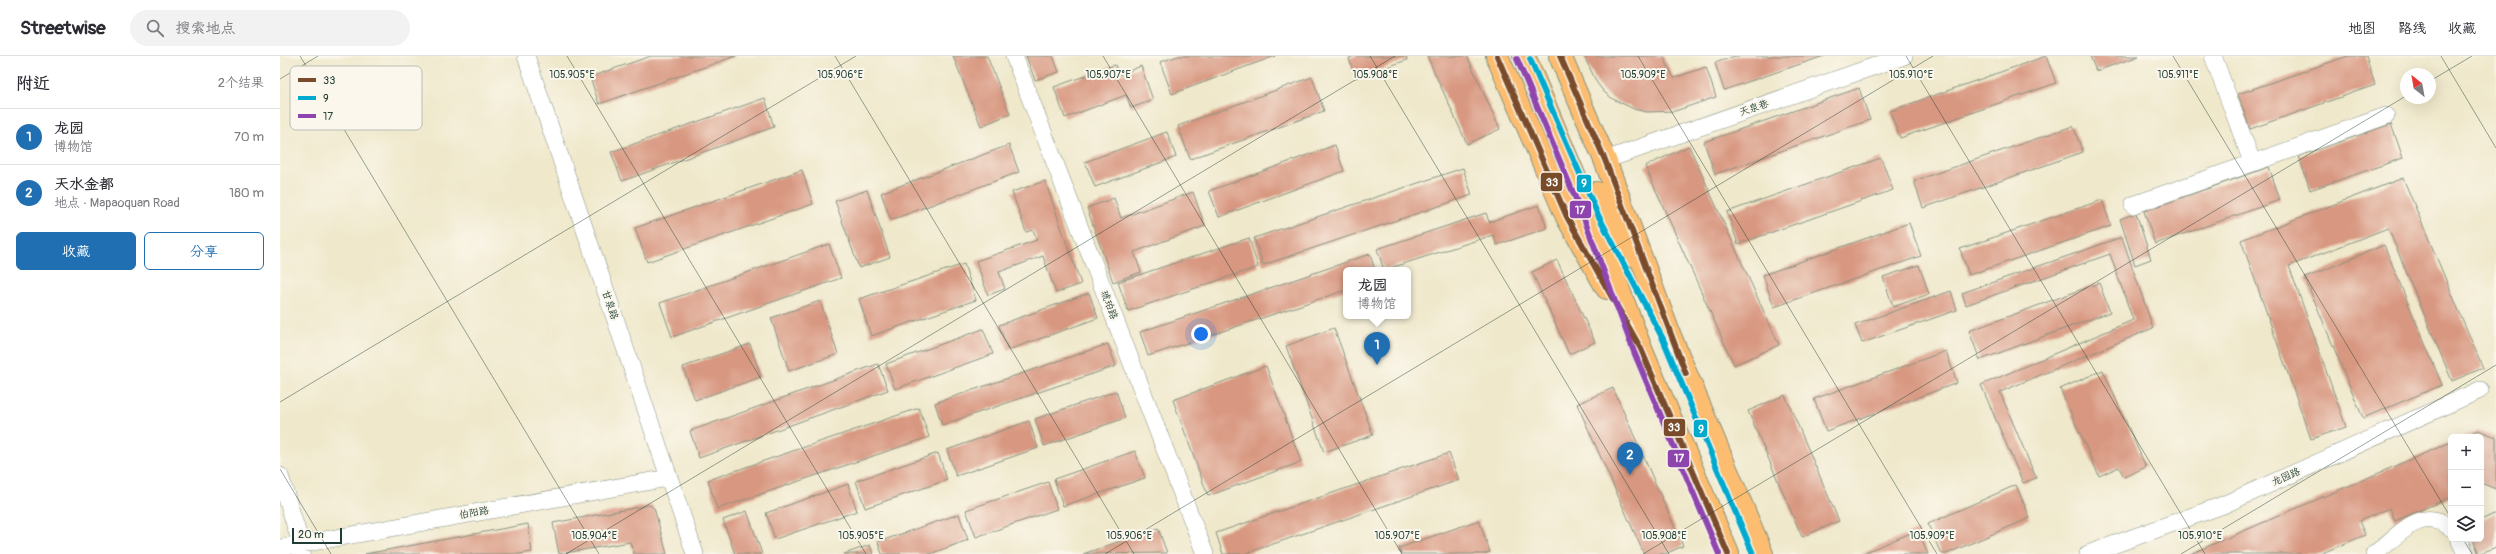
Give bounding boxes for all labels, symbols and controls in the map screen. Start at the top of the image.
search box [130,10,410,46]
text: Streetwise [20,16,106,40]
icon: search [144,17,166,39]
text: 搜索地点 [176,19,236,38]
text: 地图 [2348,20,2376,37]
text: 路线 [2398,20,2426,37]
text: 收藏 [2448,20,2476,37]
legend [290,66,422,130]
north arrow [2400,68,2436,104]
text: 105.905°E [549,69,595,81]
text: 105.906°E [817,69,863,81]
text: 105.907°E [1085,69,1131,81]
text: 105.908°E [1353,69,1397,81]
text: 105.909°E [1620,69,1666,81]
text: 105.910°E [1889,69,1933,81]
text: 105.911°E [2158,69,2198,81]
text: 附近 [16,73,50,94]
text: 33 [323,74,335,87]
text: 2个结果 [218,75,264,91]
text: 9 [323,92,329,105]
street label: 天泉巷 [1738,97,1771,119]
text: 17 [323,110,333,123]
text: 龙园 [54,119,84,138]
text: 1 [26,129,32,145]
text: 70 m [234,129,264,145]
text: 博物馆 [54,139,93,155]
line badge: 33 [1540,172,1563,192]
line badge: 9 [1576,174,1592,193]
text: 天水金都 [54,175,114,194]
text: 33 [1546,176,1558,189]
text: 9 [1581,177,1587,190]
text: 2 [25,185,33,201]
text: 180 m [229,185,264,201]
text: 地点 · Mapaoquan Road [54,195,180,211]
line badge: 17 [1569,200,1592,219]
text: 17 [1575,204,1585,217]
button: 收藏 [16,232,136,270]
button: 分享 [144,232,264,270]
popup [1343,267,1411,319]
text: 龙园 [1357,276,1388,295]
street label: 甘泉路 [599,289,621,321]
street label: 琥珀路 [1098,289,1120,321]
text: 博物馆 [1357,296,1397,312]
your location [1191,324,1211,344]
pin: 1 [1364,332,1390,365]
line badge: 33 [1663,418,1686,437]
line badge: 9 [1693,419,1708,438]
text: 33 [1668,421,1680,434]
text: 9 [1698,423,1704,436]
map controls [2448,434,2484,542]
button: + [2448,434,2484,470]
pin: 2 [1617,442,1643,475]
line badge: 17 [1667,449,1690,468]
text: 17 [1674,452,1684,465]
street label: 龙园路 [2270,465,2302,489]
button: − [2448,470,2484,506]
street label: 伯阳路 [458,504,490,522]
button: layers [2448,506,2484,542]
scale bar [292,526,342,545]
text: 20 m [298,528,324,541]
text: 105.904°E [571,530,617,542]
text: 105.905°E [838,530,884,542]
text: 105.906°E [1106,530,1152,542]
text: 105.907°E [1374,530,1420,542]
text: 105.908°E [1642,530,1686,542]
text: 105.909°E [1909,530,1955,542]
text: 105.910°E [2178,530,2222,542]

